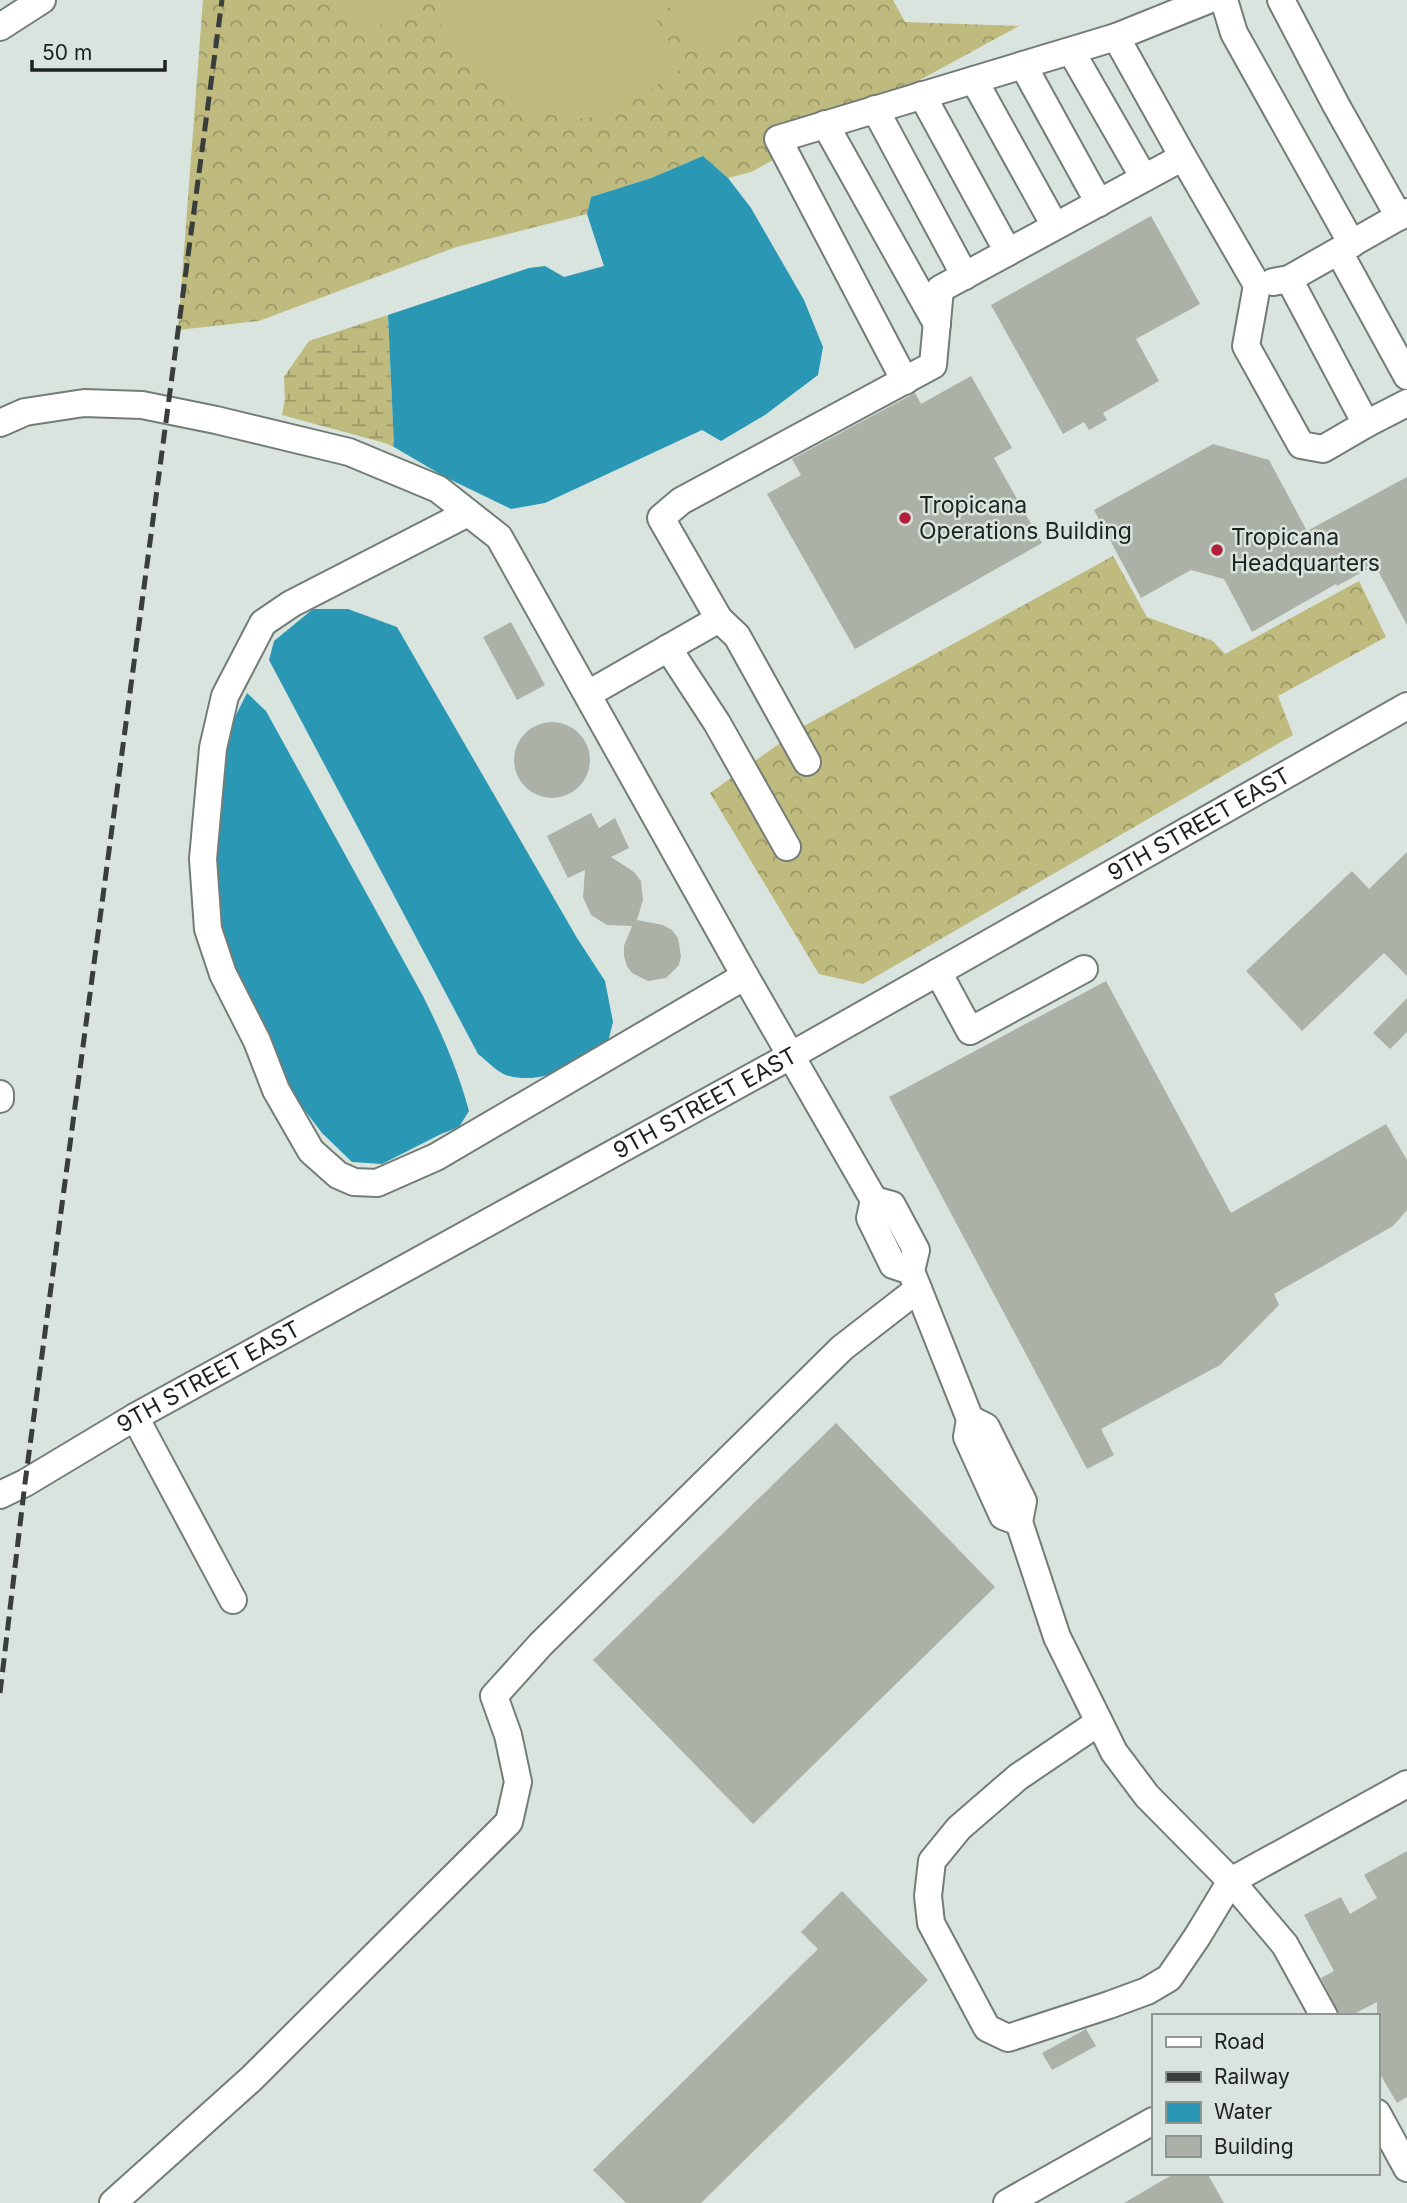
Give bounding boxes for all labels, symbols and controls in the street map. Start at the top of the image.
scale bar [32,28,164,72]
text: 50 m [42,40,92,65]
place label: Tropicana Operations Building [919,491,1132,545]
marker: Tropicana Operations Building [897,510,913,526]
place label: Tropicana Headquarters [1231,523,1380,577]
marker: Tropicana Headquarters [1209,542,1225,558]
street label: 9TH STREET EAST [1103,761,1295,887]
street label: 9TH STREET EAST [608,1041,802,1165]
street label: 9TH STREET EAST [112,1315,305,1439]
legend [1152,2014,1379,2175]
text: Road [1214,2029,1265,2054]
text: Railway [1214,2064,1290,2089]
text: Water [1214,2099,1272,2124]
text: Building [1214,2134,1294,2159]

